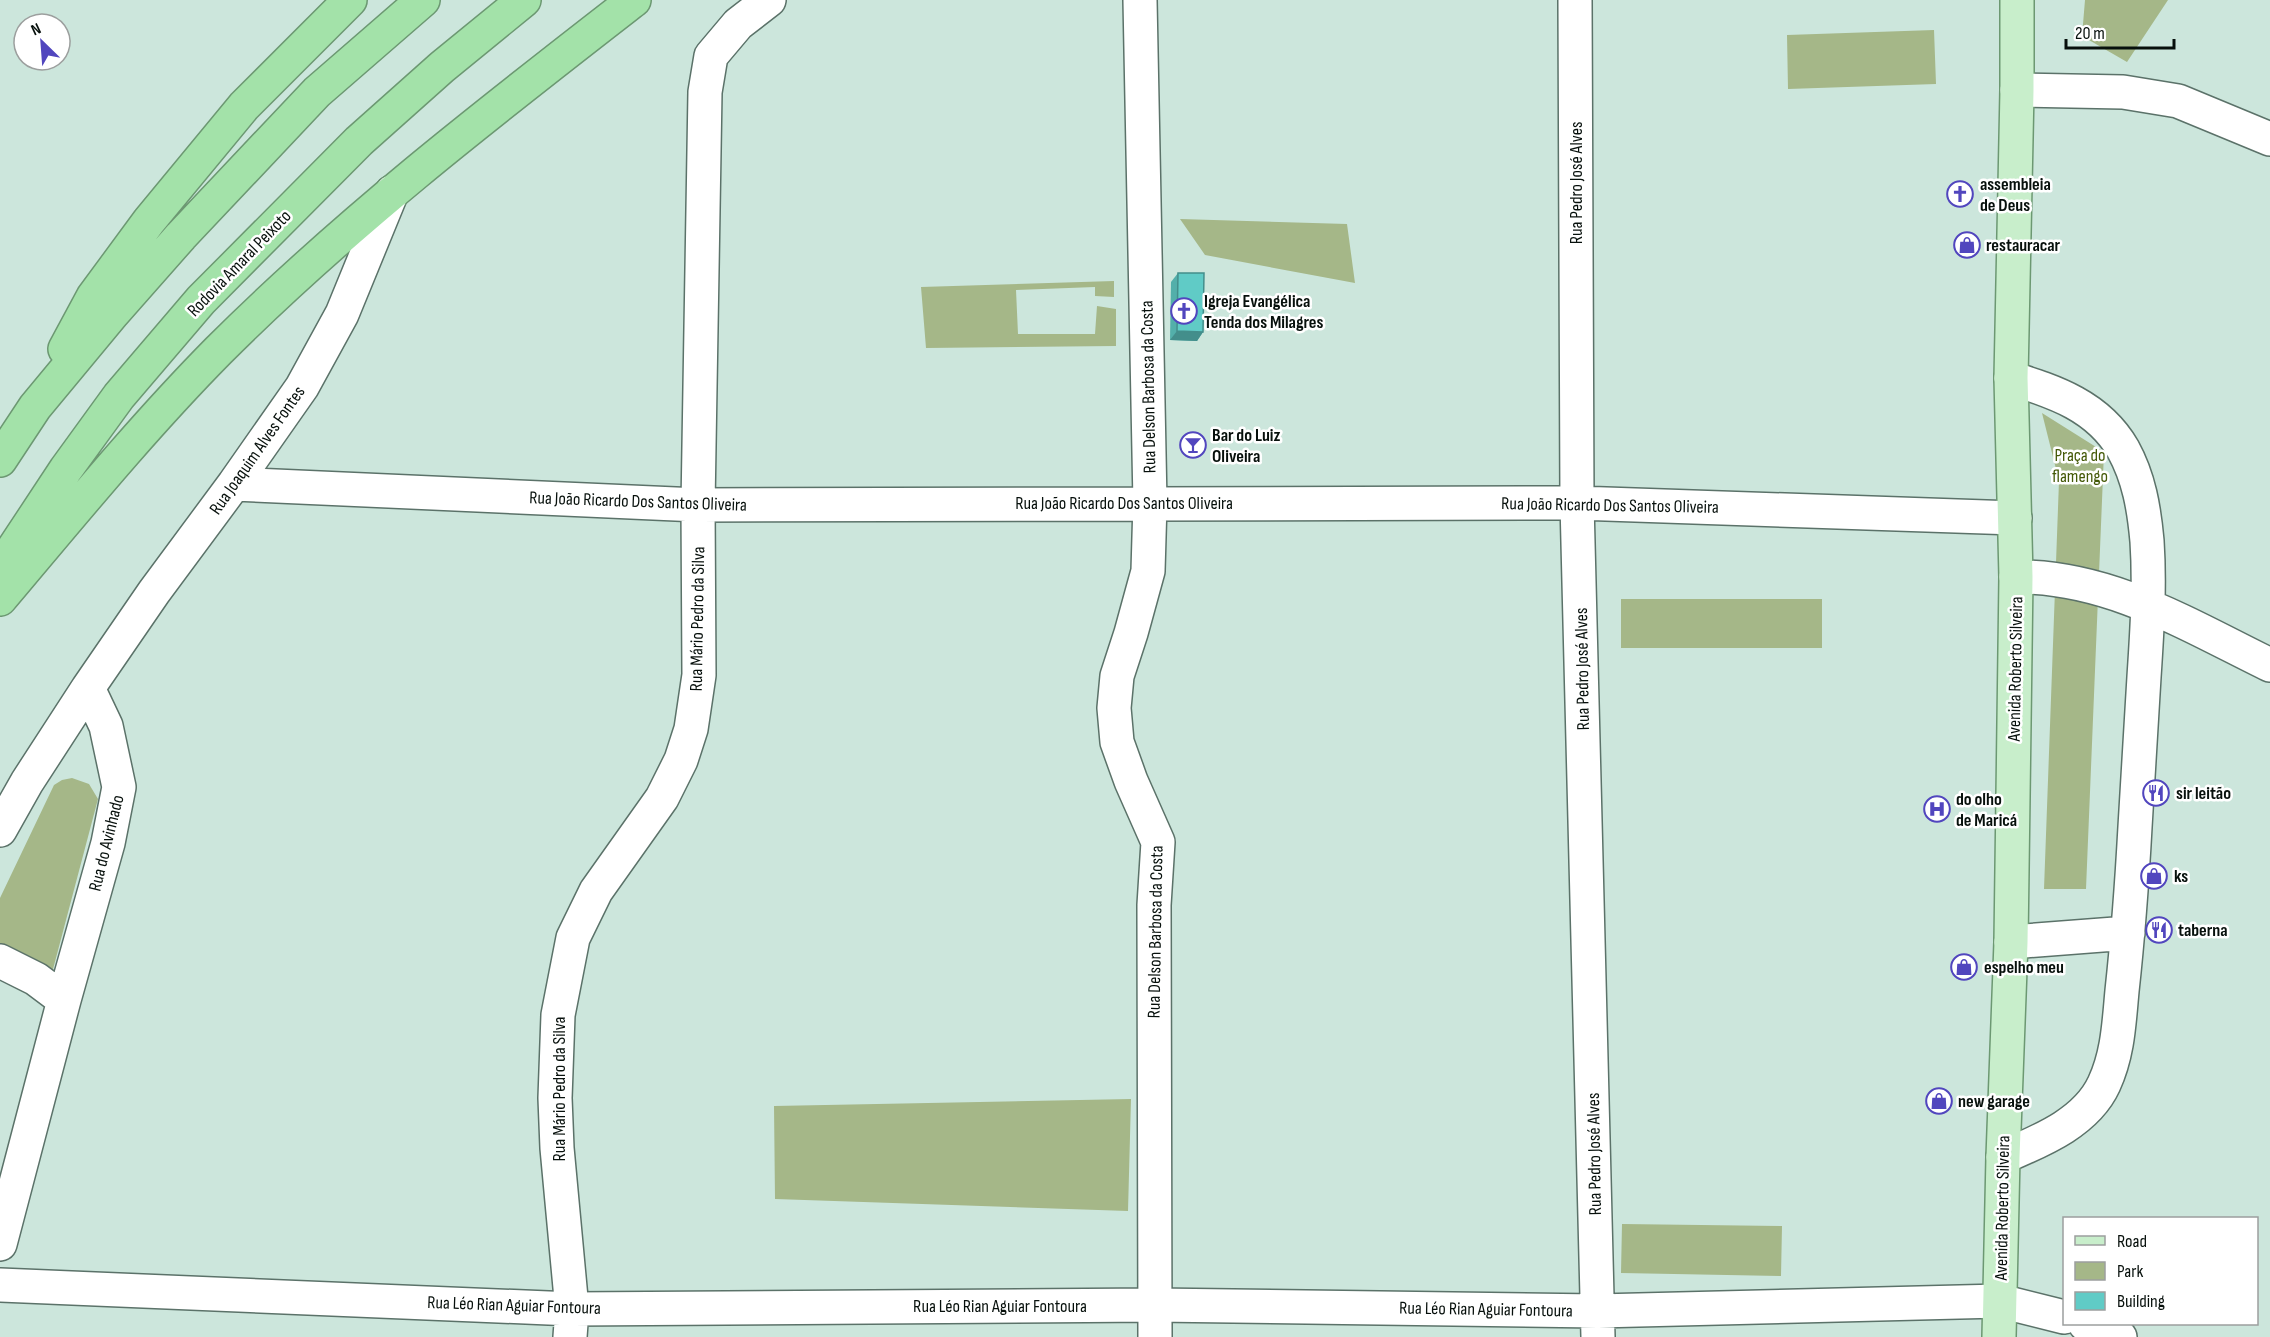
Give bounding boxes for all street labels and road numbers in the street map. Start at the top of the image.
street label: Rua Pedro José Alves [1566,122,1587,244]
street label: Rodovia Amaral Peixoto [183,206,296,321]
street label: Rua Delson Barbosa da Costa [1136,300,1161,474]
street label: Rua Joaquim Alves Fontes [205,382,310,519]
street label: Rua João Ricardo Dos Santos Oliveira [529,487,747,516]
street label: Rua João Ricardo Dos Santos Oliveira [1015,493,1233,514]
street label: Rua João Ricardo Dos Santos Oliveira [1501,493,1719,518]
street label: Rua Mário Pedro da Silva [686,546,709,692]
street label: Avenida Roberto Silveira [2004,596,2027,743]
street label: Rua Pedro José Alves [1571,607,1594,731]
street label: Rua do Avinhado [84,793,129,893]
street label: Rua Delson Barbosa da Costa [1143,845,1168,1019]
street label: Rua Mário Pedro da Silva [549,1016,570,1161]
street label: Rua Pedro José Alves [1583,1092,1606,1216]
street label: Avenida Roberto Silveira [1991,1135,2014,1282]
street label: Rua Léo Rian Aguiar Fontoura [427,1292,601,1319]
street label: Rua Léo Rian Aguiar Fontoura [913,1296,1087,1317]
street label: Rua Léo Rian Aguiar Fontoura [1399,1297,1573,1322]

